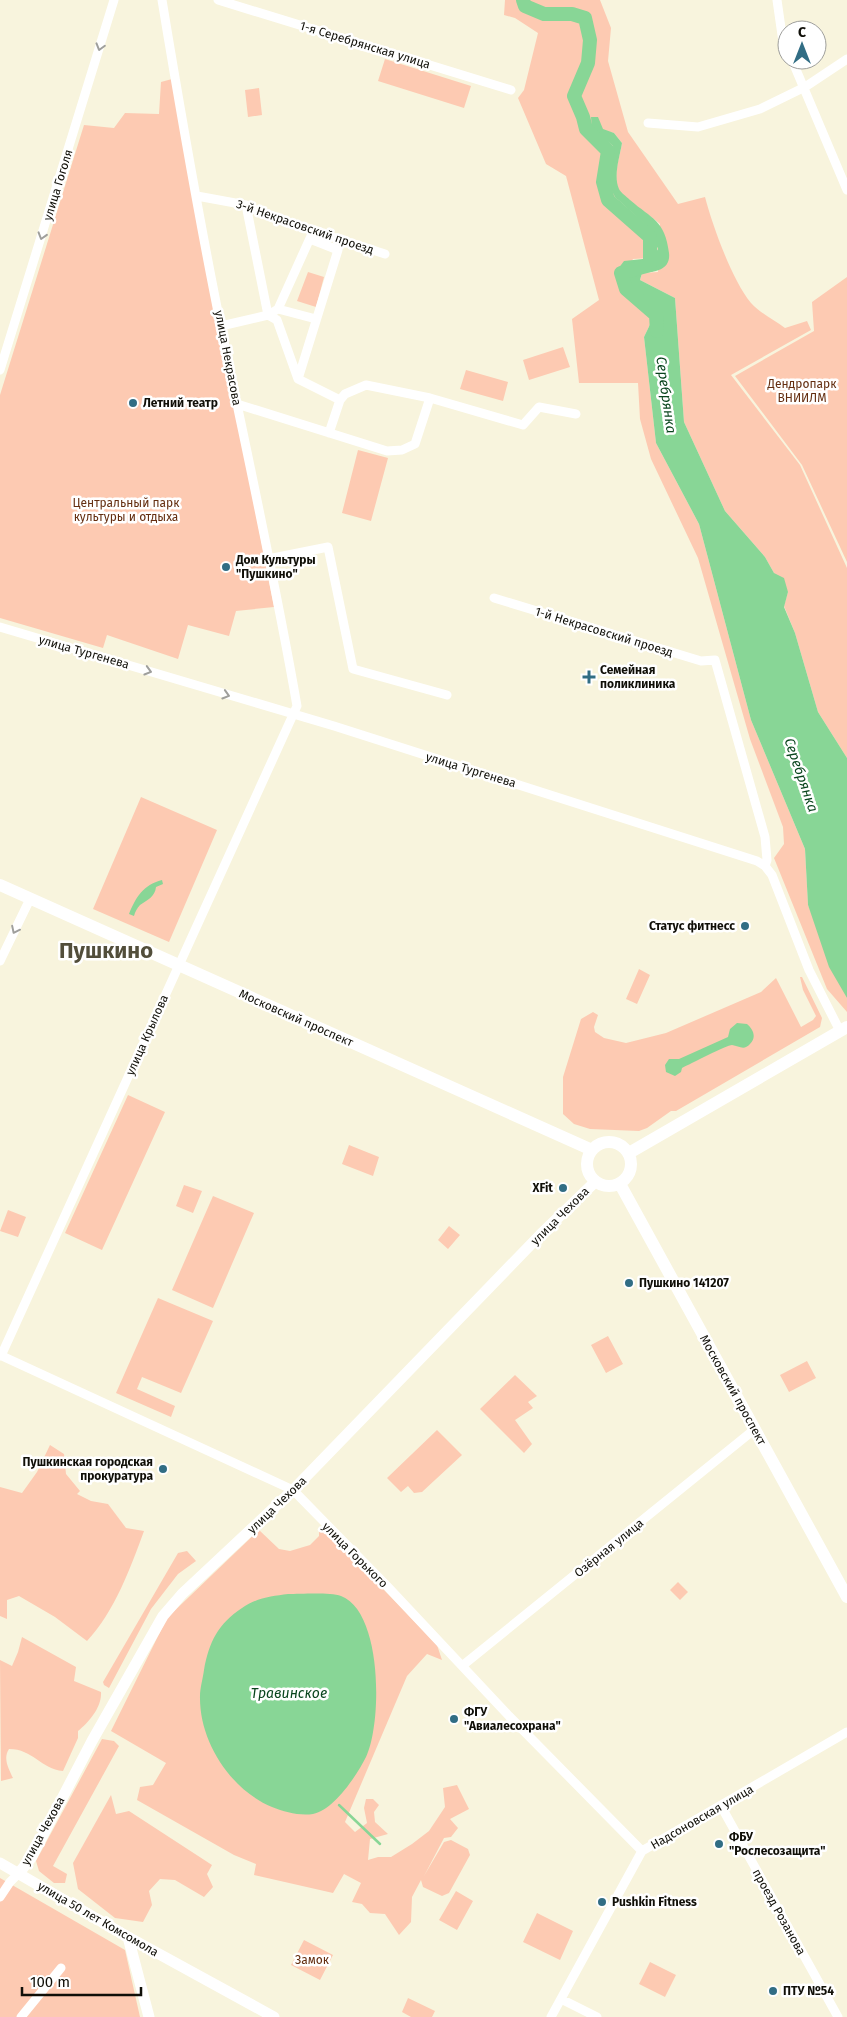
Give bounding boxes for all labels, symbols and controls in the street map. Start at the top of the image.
street label: 1-я Серебрянская улица [298,18,432,72]
north arrow [777,20,827,70]
text: С [798,24,806,41]
one-way arrow [96,42,106,50]
street label: улица Гоголя [41,148,75,222]
street label: 3-й Некрасовский проезд [234,197,376,257]
one-way arrow [38,231,48,239]
street label: улица Некрасова [212,309,244,407]
water label: Серебрянка [652,356,680,434]
park label: Дендропарк ВНИИЛМ [767,377,837,405]
place label: Летний театр [143,396,218,410]
marker: Летний театр [127,397,139,409]
park label: Центральный парк культуры и отдыха [73,496,180,524]
place label: Дом Культуры "Пушкино" [235,553,316,581]
marker: Дом Культуры "Пушкино" [220,561,232,573]
street label: 1-й Некрасовский проезд [533,604,675,660]
street label: улица Тургенева [37,632,131,672]
place label: Семейная поликлиника [600,663,676,691]
one-way arrow [143,665,151,675]
marker: Семейная поликлиника [582,670,596,684]
one-way arrow [221,689,230,699]
water label: Серебрянка [780,736,822,814]
street label: улица Тургенева [424,750,518,790]
place label: Статус фитнесс [649,919,735,933]
marker: Статус фитнесс [739,920,751,932]
one-way arrow [12,925,22,934]
district label: Пушкино [59,937,153,964]
street label: Московский проспект [237,986,356,1050]
street label: улица Крылова [123,993,171,1077]
place label: XFit [532,1181,553,1195]
marker: XFit [557,1182,569,1194]
street label: улица Чехова [528,1184,592,1248]
place label: Пушкино 141207 [639,1276,729,1290]
marker: Пушкино 141207 [623,1277,635,1289]
street label: Московский проспект [697,1333,769,1448]
place label: Пушкинская городская прокуратура [23,1455,153,1483]
marker: Пушкинская городская прокуратура [157,1463,169,1475]
street label: улица Чехова [245,1473,309,1537]
street label: Озёрная улица [572,1516,646,1580]
street label: улица Горького [319,1519,391,1591]
water label: Травинское [251,1685,327,1702]
place label: ФГУ "Авиалесохрана" [464,1705,561,1733]
marker: ФГУ "Авиалесохрана" [448,1713,460,1725]
street label: Надсоновская улица [648,1782,756,1852]
street label: улица Чехова [18,1794,68,1868]
place label: ФБУ "Рослесозащита" [729,1830,826,1858]
marker: ФБУ "Рослесозащита" [713,1838,725,1850]
street label: проезд Розанова [750,1867,808,1957]
street label: улица 50 лет Комсомола [35,1879,161,1959]
place label: Pushkin Fitness [612,1895,697,1909]
marker: Pushkin Fitness [596,1896,608,1908]
park label: Замок [295,1953,330,1967]
scale bar [22,1964,141,1996]
text: 100 m [30,1973,70,1991]
place label: ПТУ №54 [783,1984,834,1998]
marker: ПТУ №54 [767,1985,779,1997]

